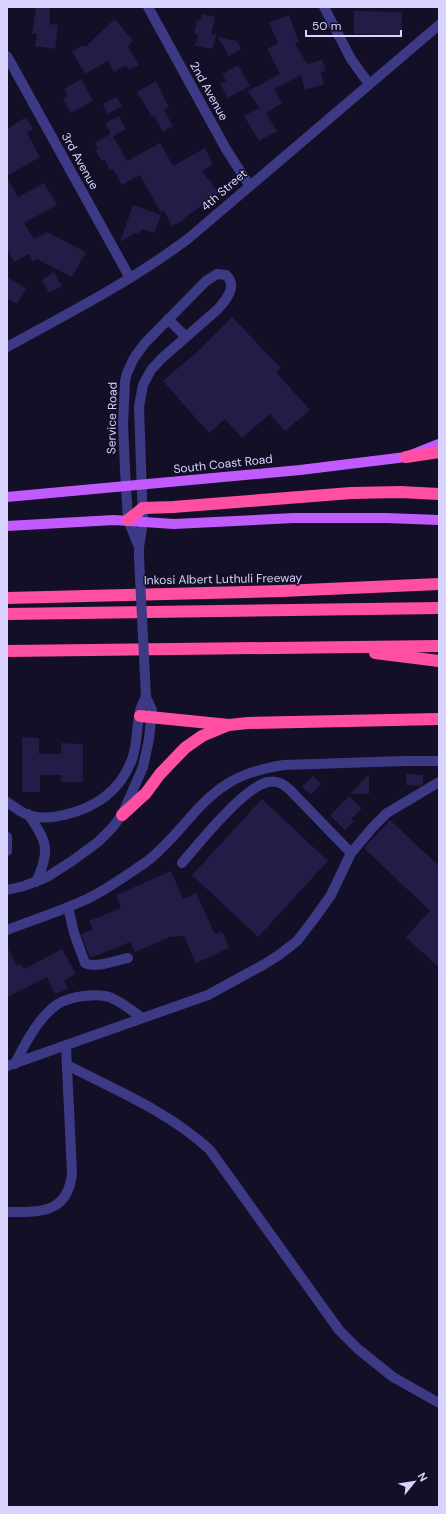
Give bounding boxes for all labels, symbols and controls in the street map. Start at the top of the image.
scale bar [306,12,401,38]
text: 50 m [312,18,341,34]
street label: 2nd Avenue [186,59,232,124]
street label: 3rd Avenue [58,130,102,193]
street label: 4th Street [198,165,251,214]
street label: Service Road [103,382,121,454]
street label: South Coast Road [173,451,273,477]
street label: Inkosi Albert Luthuli Freeway [144,570,303,588]
north arrow [394,1462,434,1502]
text: N [415,1470,431,1484]

